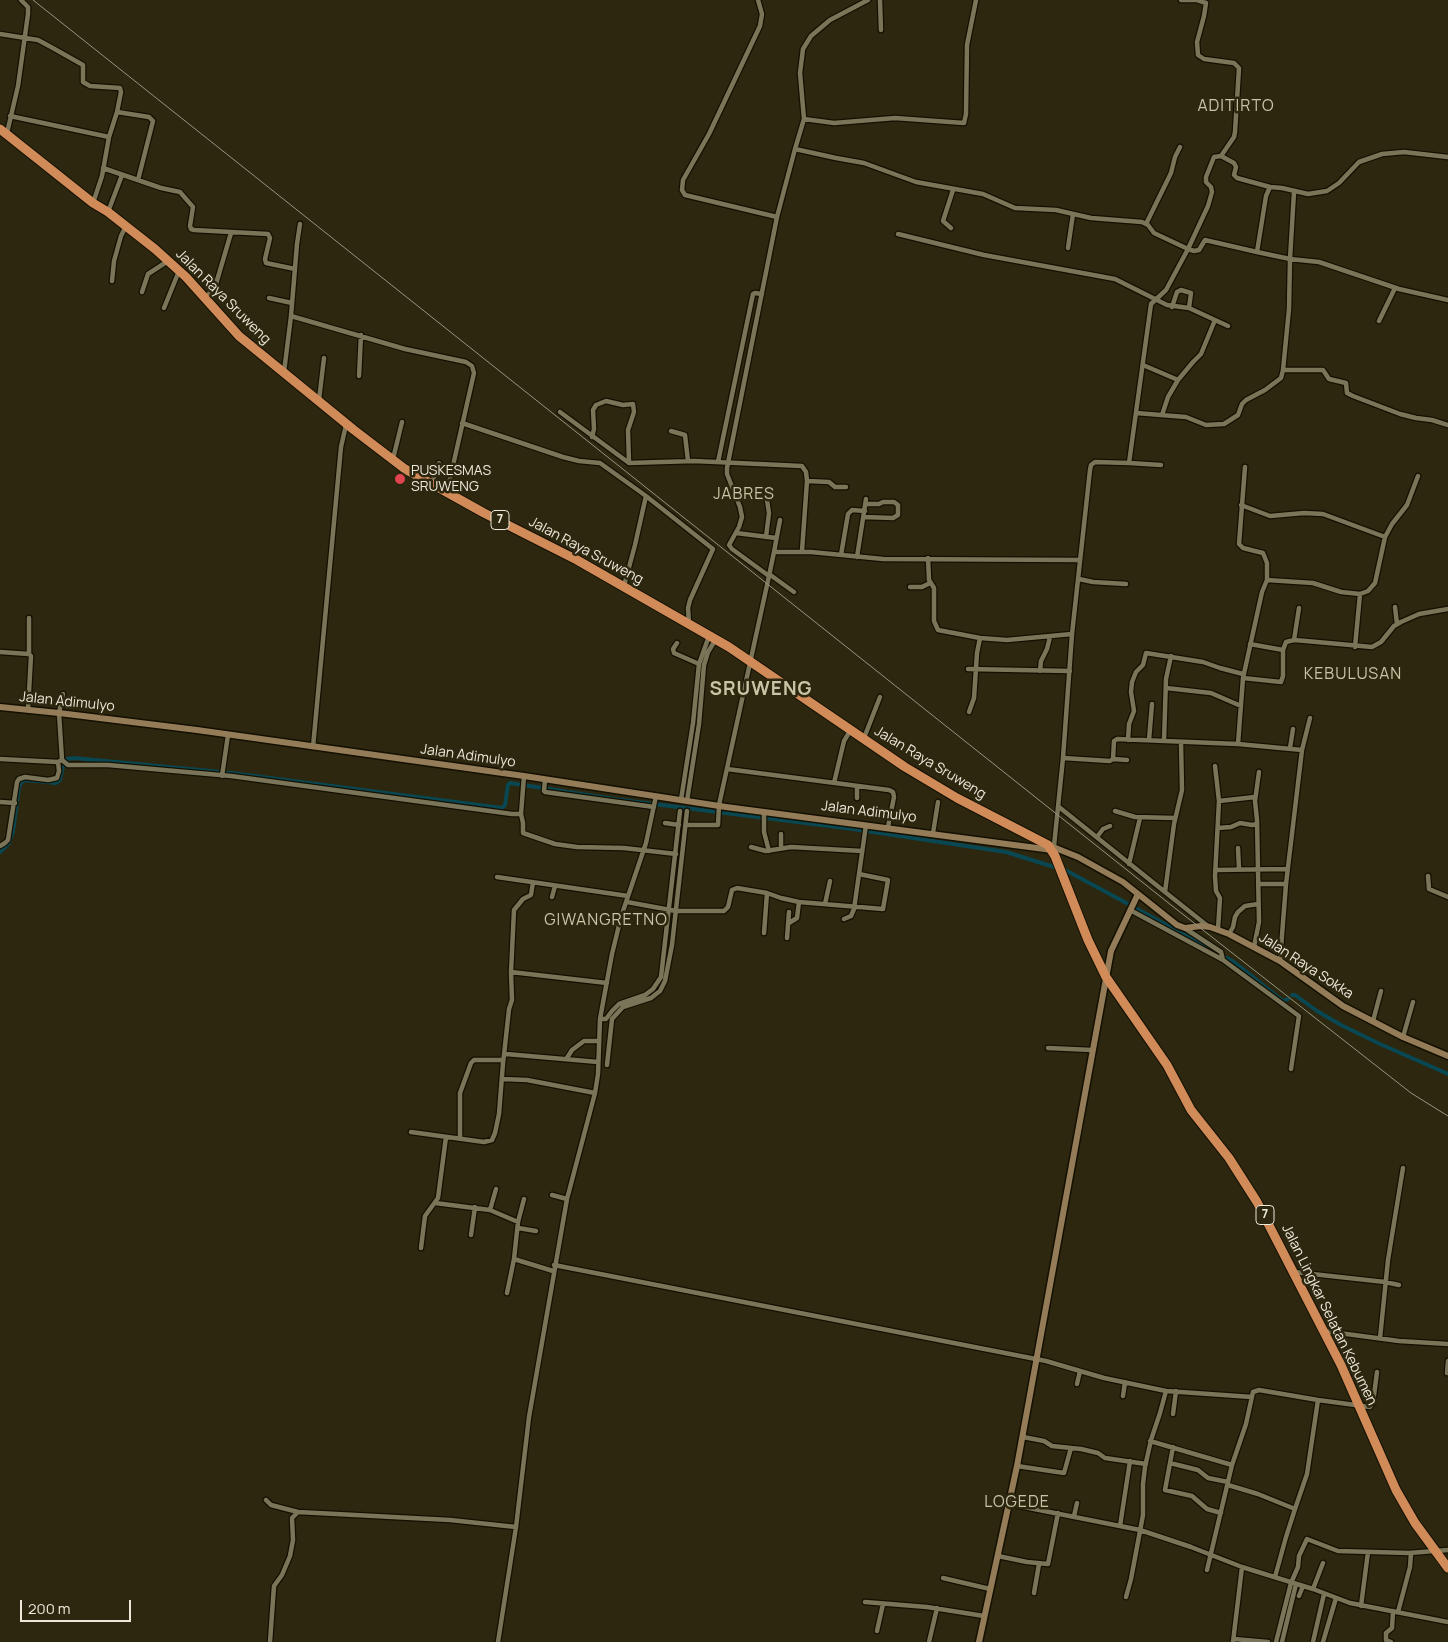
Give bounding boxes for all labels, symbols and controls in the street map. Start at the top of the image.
district label: ADITIRTO [1196,97,1276,117]
street label: Jalan Raya Sruweng [172,246,274,348]
place label: PUSKESMAS SRUWENG [411,463,491,496]
marker: PUSKESMAS SRUWENG [393,472,407,486]
district label: JABRES [712,485,776,505]
road number: 7 [491,510,509,530]
street label: Jalan Raya Sruweng [526,514,646,588]
district label: KEBULUSAN [1303,665,1403,685]
district label: SRUWENG [709,679,813,701]
street label: Jalan Adimulyo [19,689,115,715]
street label: Jalan Raya Sruweng [871,723,989,803]
street label: Jalan Adimulyo [419,741,517,771]
street label: Jalan Adimulyo [820,798,918,826]
district label: GIWANGRETNO [543,911,669,931]
street label: Jalan Raya Sokka [1256,929,1356,1003]
road number: 7 [1256,1206,1274,1224]
street label: Jalan Lingkar Selatan Kebumen [1278,1222,1380,1408]
district label: LOGEDE [983,1493,1051,1513]
scale bar [22,1590,134,1622]
text: 200 m [28,1598,71,1619]

